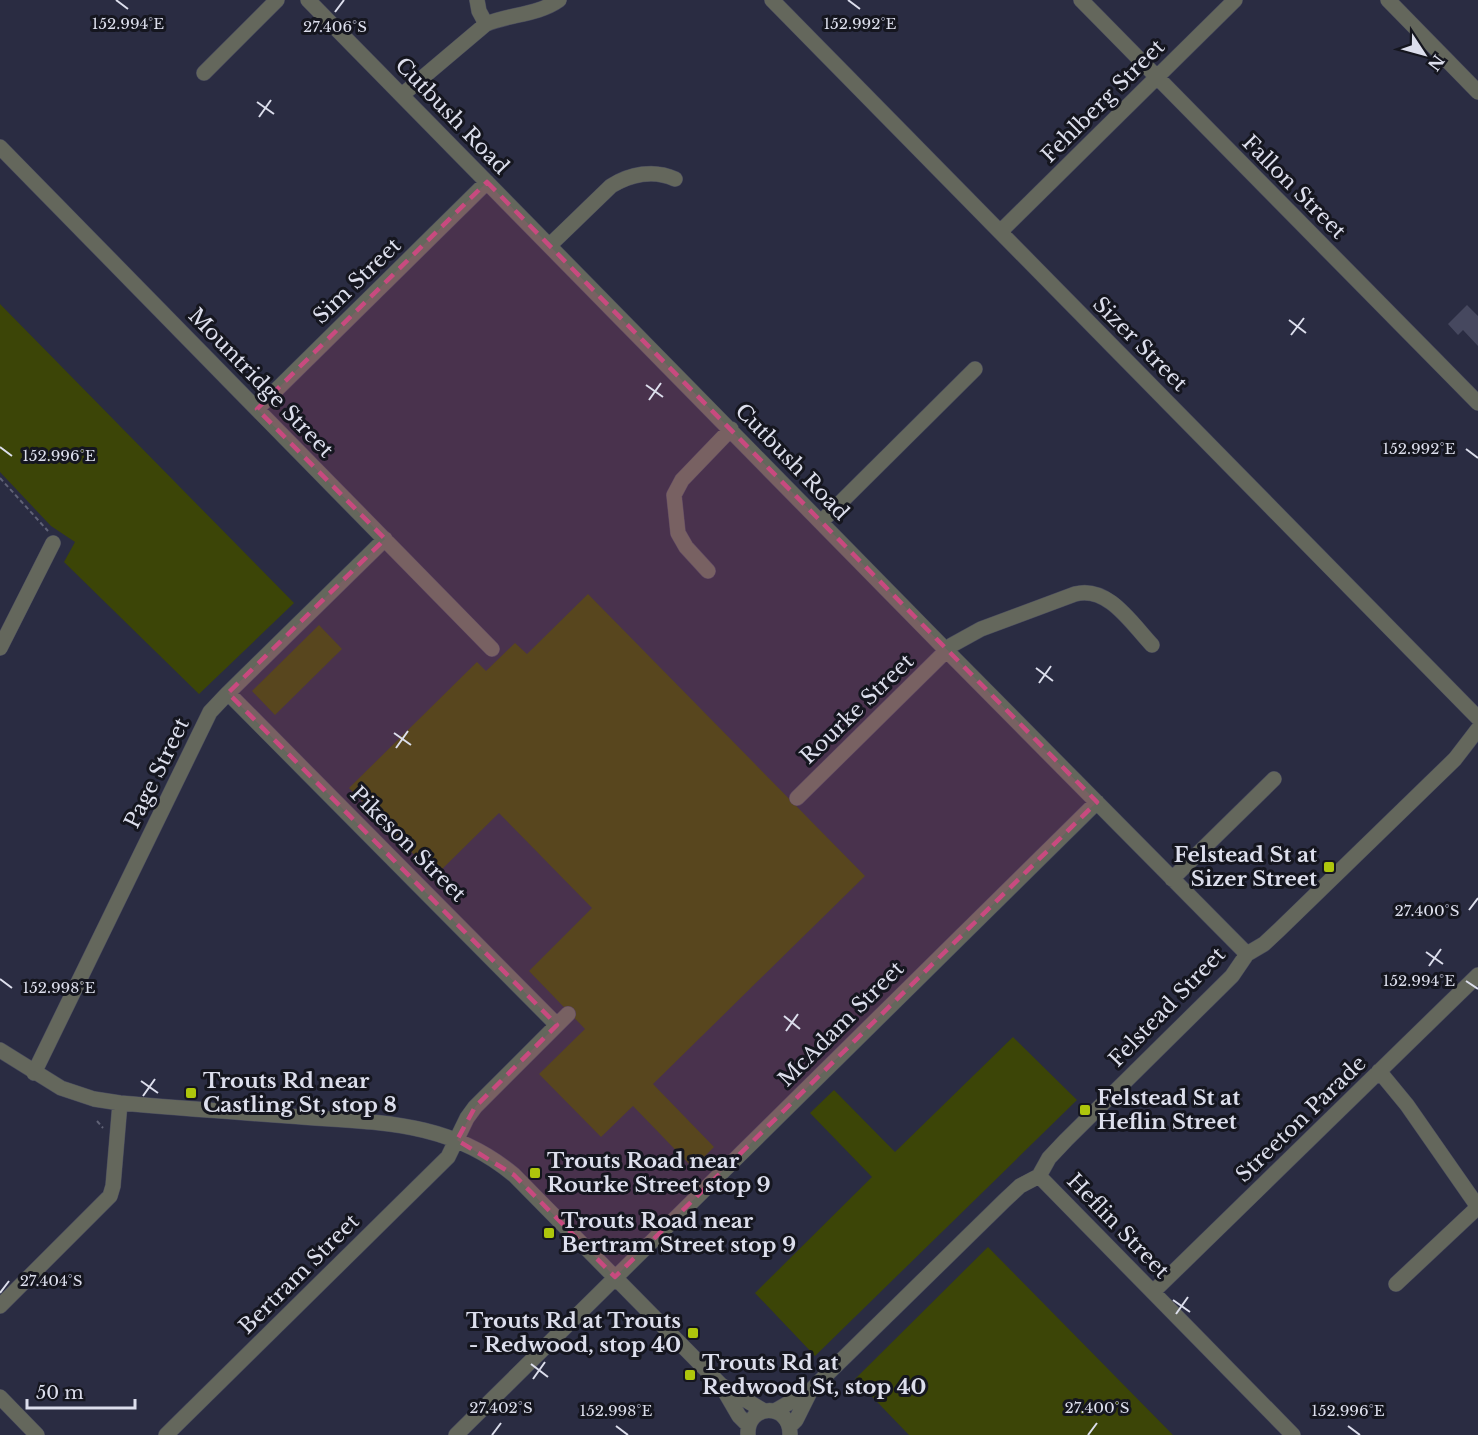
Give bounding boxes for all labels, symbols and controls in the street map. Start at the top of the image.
text: 152.994°E [92,14,164,33]
text: 152.992°E [823,14,897,33]
text: 27.406°S [303,17,367,36]
north arrow [1394,24,1454,84]
street label: Fehlberg Street [1036,34,1170,168]
text: N [1424,51,1449,75]
street label: Cutbush Road [390,52,514,180]
street label: Fallon Street [1237,130,1351,244]
street label: Sim Street [308,233,407,329]
street label: Sizer Street [1087,291,1193,397]
street label: Mountridge Street [183,303,339,463]
street label: Cutbush Road [730,398,854,526]
text: 152.992°E [1382,439,1456,458]
text: 152.996°E [22,446,96,465]
street label: Rourke Street [795,648,919,770]
street label: Page Street [119,714,195,832]
street label: Pikeson Street [345,781,471,907]
place label: Felstead St at Sizer Street [1174,842,1317,892]
marker: Felstead St at Sizer Street [1322,860,1336,874]
text: 27.400°S [1395,901,1459,920]
street label: Felstead Street [1103,942,1231,1072]
street label: McAdam Street [773,956,909,1092]
text: 152.994°E [1383,971,1455,990]
text: 152.998°E [23,978,96,997]
street label: Streeton Parade [1230,1050,1372,1188]
place label: Trouts Rd near Castling St, stop 8 [203,1068,397,1118]
place label: Felstead St at Heflin Street [1097,1085,1240,1135]
marker: Trouts Rd near Castling St, stop 8 [184,1086,198,1100]
marker: Felstead St at Heflin Street [1078,1103,1092,1117]
place label: Trouts Road near Rourke Street stop 9 [547,1148,771,1198]
marker: Trouts Road near Rourke Street stop 9 [528,1166,542,1180]
street label: Heflin Street [1061,1168,1175,1284]
street label: Bertram Street [233,1208,365,1340]
place label: Trouts Road near Bertram Street stop 9 [561,1208,796,1258]
marker: Trouts Road near Bertram Street stop 9 [542,1226,556,1240]
text: 27.404°S [20,1271,82,1290]
place label: Trouts Rd at Trouts - Redwood, stop 40 [466,1308,681,1358]
marker: Trouts Rd at Trouts - Redwood, stop 40 [686,1326,700,1340]
place label: Trouts Rd at Redwood St, stop 40 [702,1350,926,1400]
marker: Trouts Rd at Redwood St, stop 40 [683,1368,697,1382]
scale bar [27,1372,135,1410]
text: 50 m [36,1382,84,1404]
text: 27.402°S [469,1398,533,1417]
text: 27.400°S [1065,1398,1129,1417]
text: 152.998°E [580,1401,653,1420]
text: 152.996°E [1311,1401,1385,1420]

